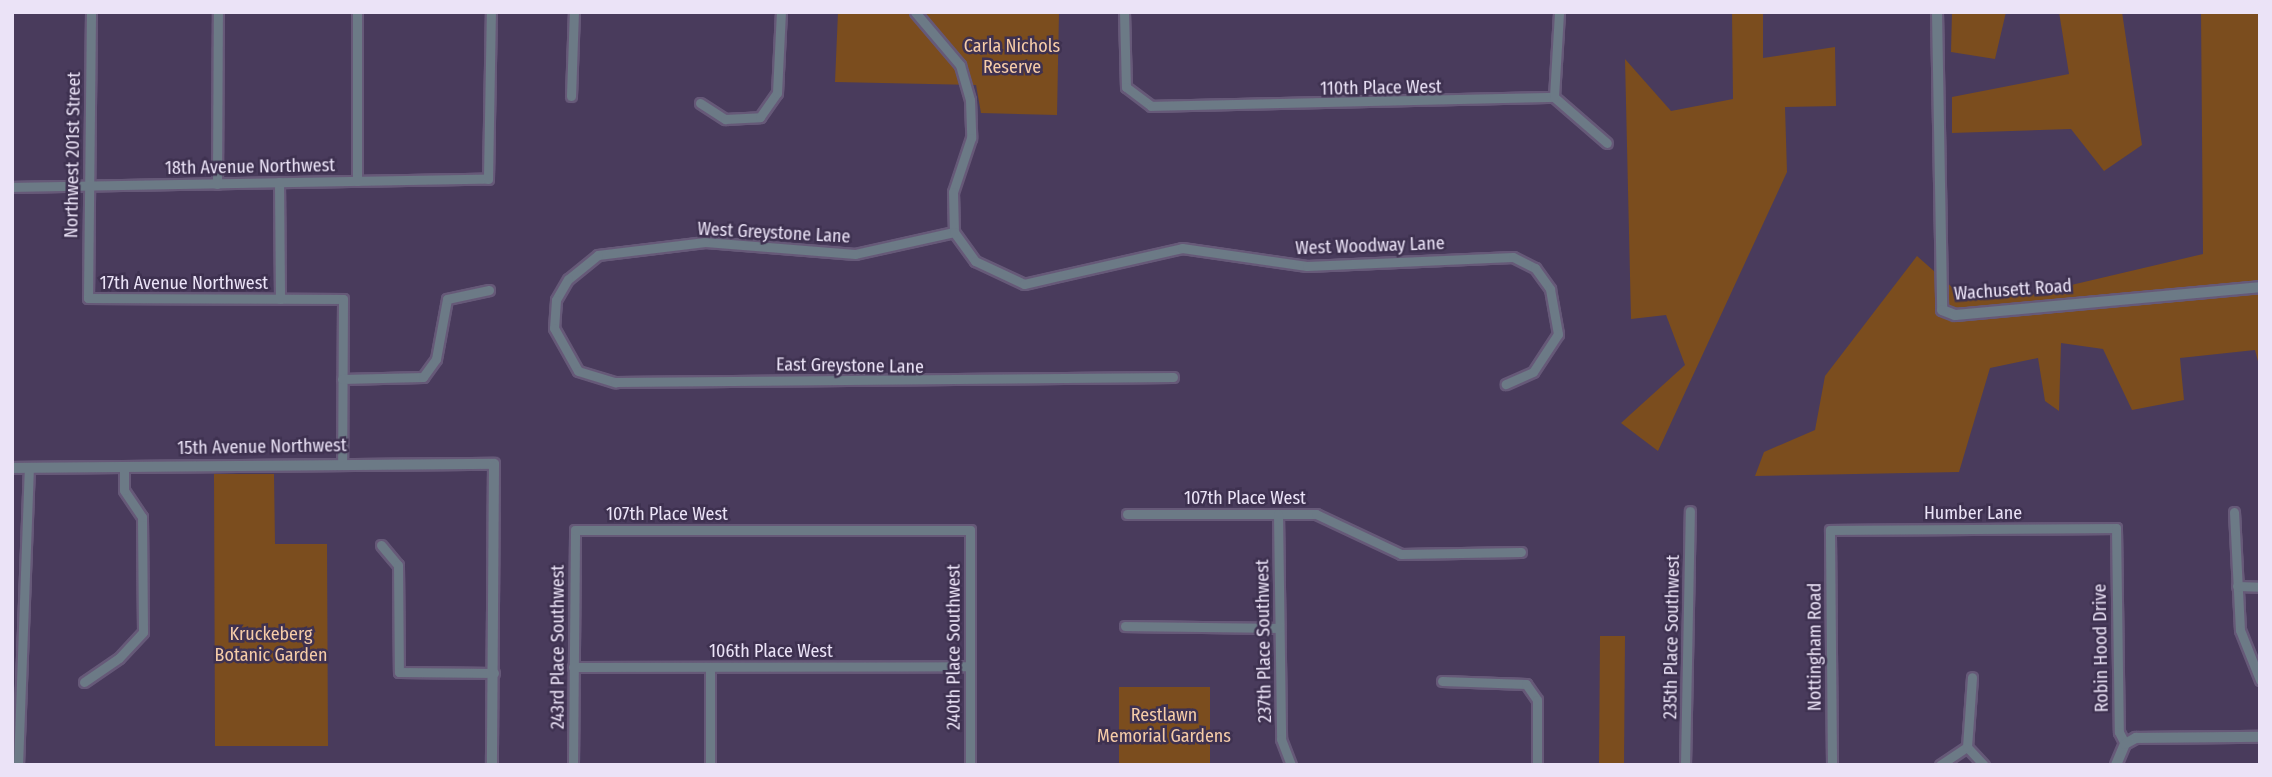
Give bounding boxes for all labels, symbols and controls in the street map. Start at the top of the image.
park label: Carla Nichols Reserve [964,36,1060,78]
street label: Northwest 201st Street [61,72,85,238]
street label: 110th Place West [1320,76,1442,100]
street label: 18th Avenue Northwest [165,155,335,179]
street label: West Greystone Lane [697,218,851,248]
street label: West Woodway Lane [1295,233,1445,259]
street label: 17th Avenue Northwest [100,272,268,294]
street label: Wachusett Road [1953,275,2073,305]
street label: East Greystone Lane [776,354,924,378]
street label: 15th Avenue Northwest [177,435,347,459]
street label: 107th Place West [1184,487,1306,509]
street label: Humber Lane [1924,502,2022,524]
street label: 107th Place West [606,503,728,525]
street label: 235th Place Southwest [1660,555,1684,719]
street label: 237th Place Southwest [1252,559,1276,723]
street label: 240th Place Southwest [943,564,965,730]
street label: 243rd Place Southwest [547,565,569,729]
street label: Nottingham Road [1804,583,1826,711]
street label: Robin Hood Drive [2089,583,2113,713]
park label: Kruckeberg Botanic Garden [215,624,327,666]
street label: 106th Place West [709,640,833,662]
park label: Restlawn Memorial Gardens [1097,705,1231,748]

